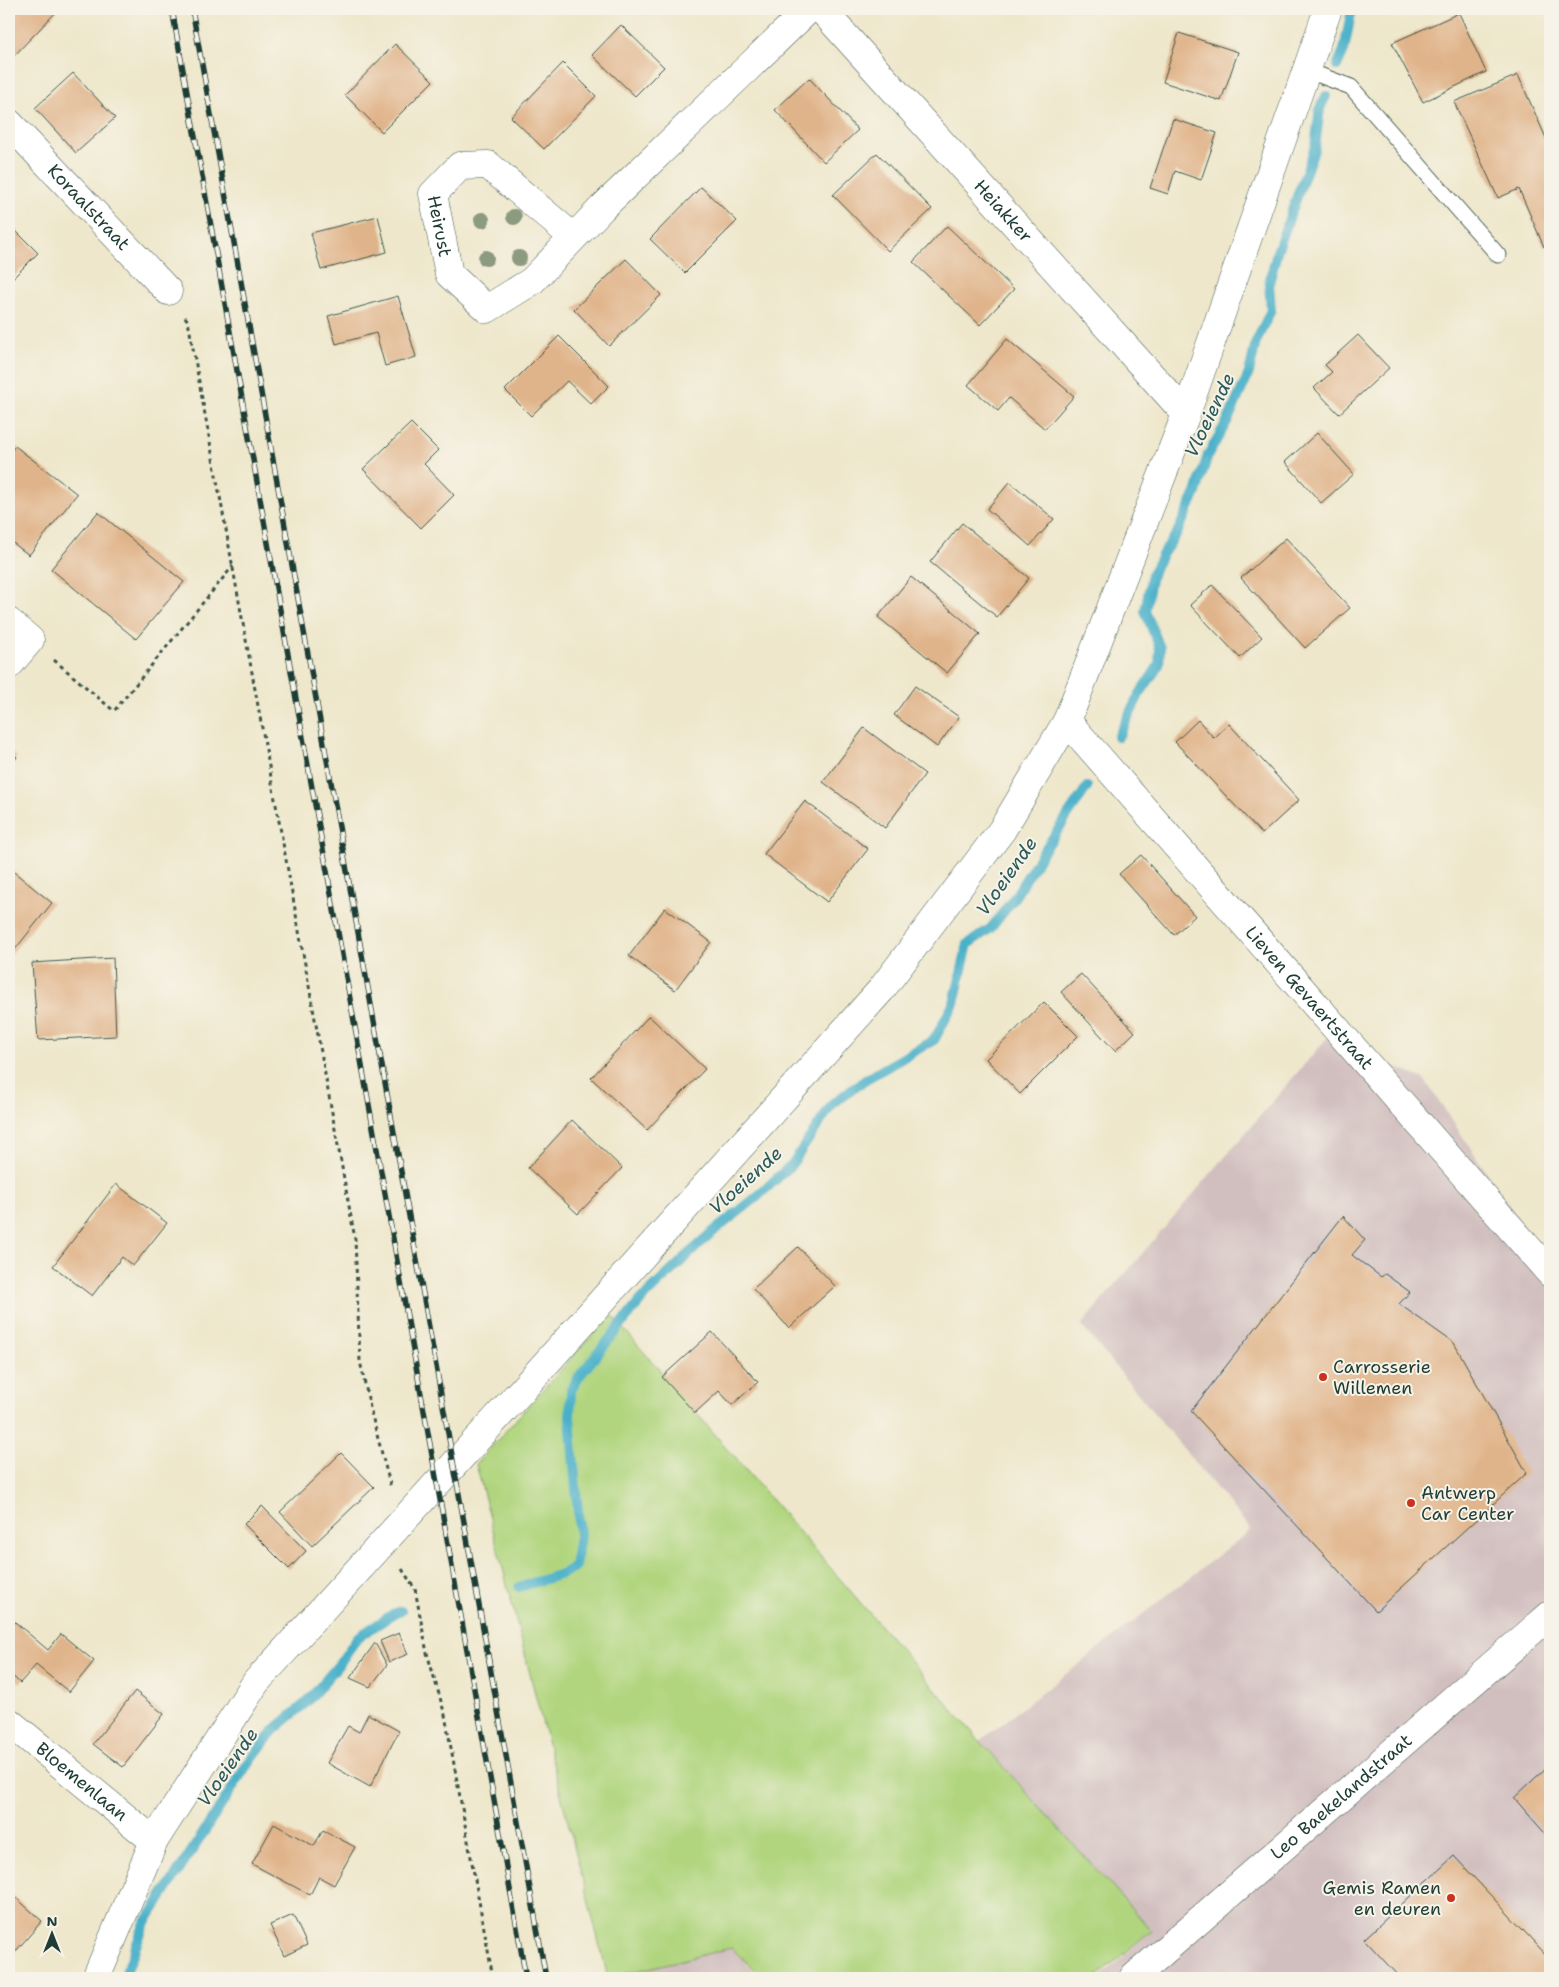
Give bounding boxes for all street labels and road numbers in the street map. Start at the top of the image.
street label: Koraalstraat [42,159,135,256]
street label: Heiakker [968,174,1038,248]
street label: Heirust [422,193,457,259]
street label: Lieven Gevaertstraat [1240,921,1379,1075]
street label: Leo Baekelandstraat [1265,1728,1417,1865]
street label: Bloemenlaan [31,1737,133,1827]

